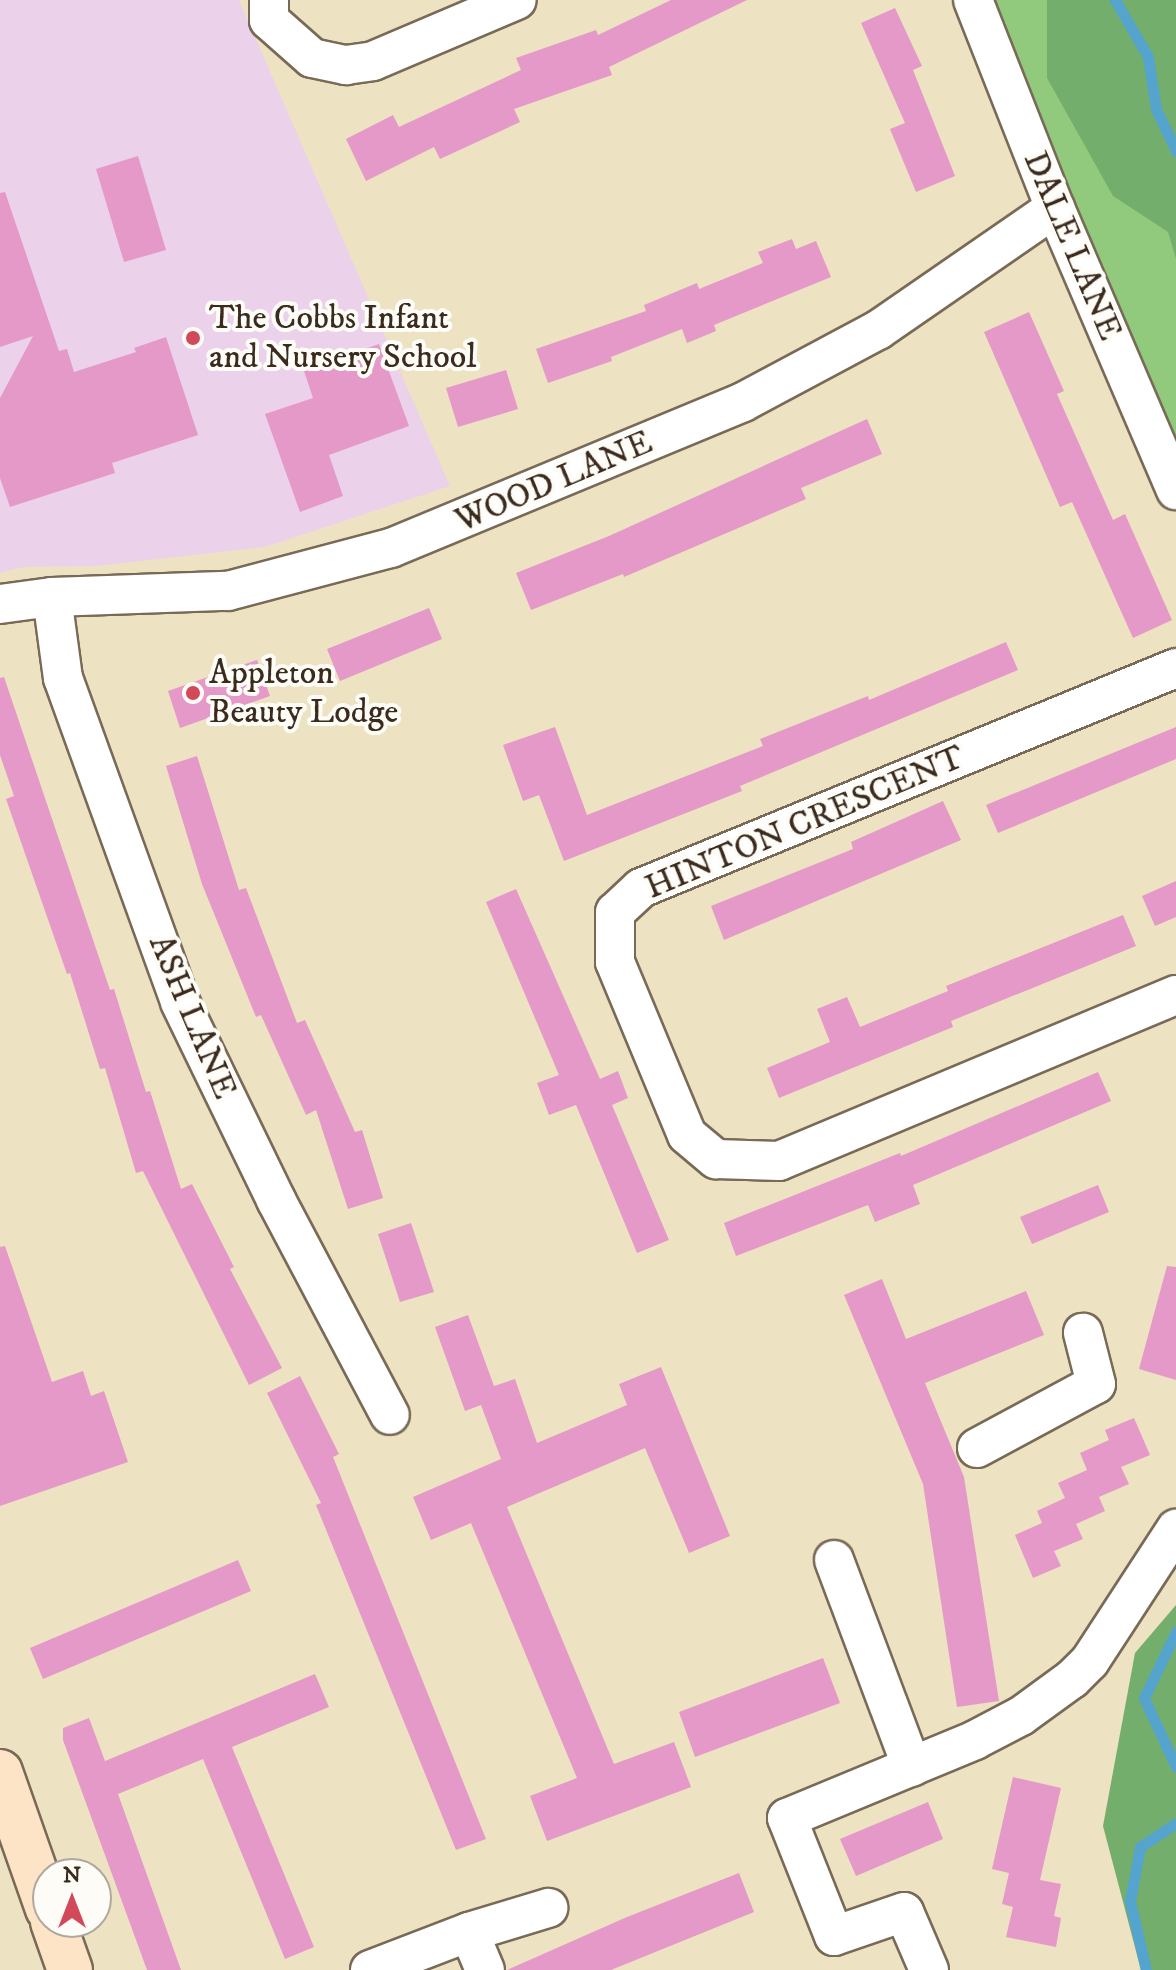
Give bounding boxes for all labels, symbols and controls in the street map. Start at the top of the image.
street label: DALE LANE [1014,145,1130,347]
place label: The Cobbs Infant and Nursery School [209,298,476,378]
marker: The Cobbs Infant and Nursery School [184,329,202,347]
street label: WOOD LANE [449,422,659,542]
place label: Appleton Beauty Lodge [209,653,398,732]
marker: Appleton Beauty Lodge [184,684,202,702]
street label: HINTON CRESCENT [639,737,971,909]
street label: ASH LANE [139,929,245,1105]
north arrow [32,1858,112,1938]
text: N [63,1862,81,1889]

